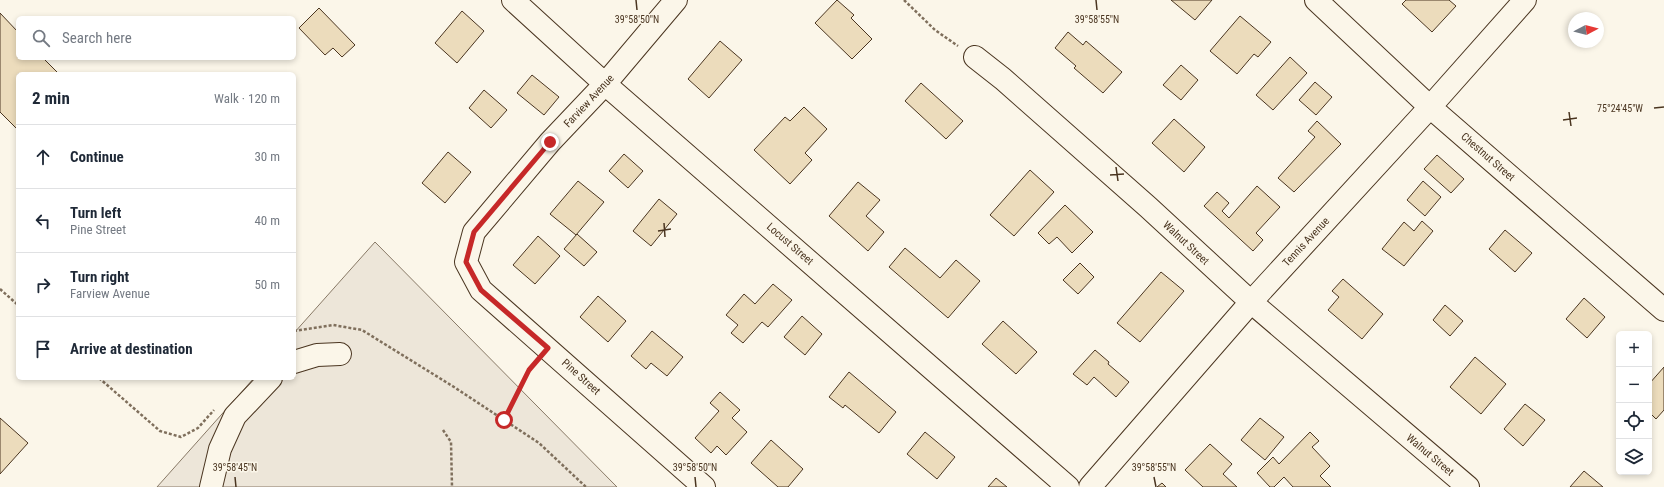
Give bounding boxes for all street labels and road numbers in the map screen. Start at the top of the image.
street label: Farview Avenue [561,72,617,130]
street label: Chestnut Street [1458,130,1518,184]
street label: Tennis Avenue [1280,215,1332,269]
street label: Walnut Street [1160,218,1212,268]
street label: Locust Street [764,220,816,268]
street label: Pine Street [559,356,603,398]
street label: Walnut Street [1404,431,1456,479]

